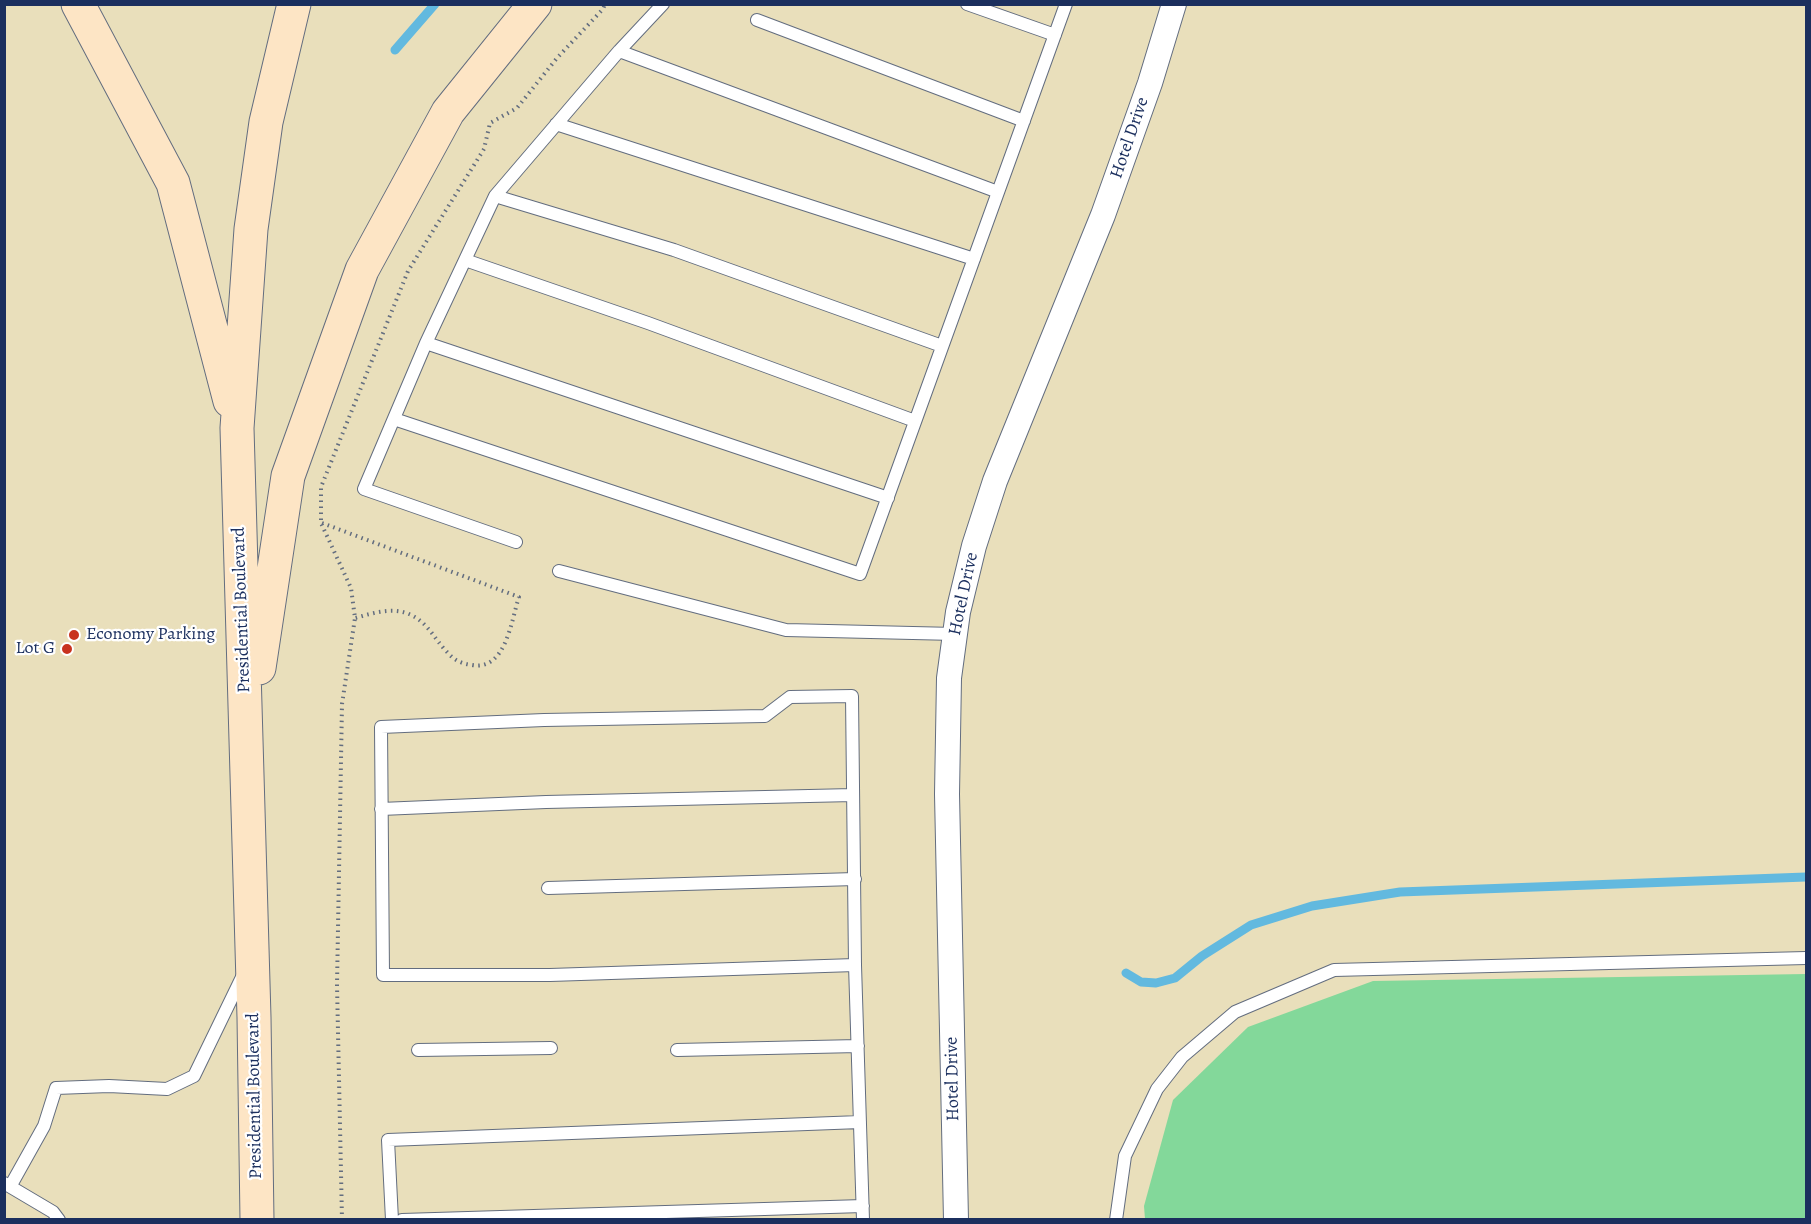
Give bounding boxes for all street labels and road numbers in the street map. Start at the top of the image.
street label: Hotel Drive [1106,95,1154,181]
street label: Presidential Boulevard [228,527,256,693]
street label: Hotel Drive [945,550,983,638]
street label: Presidential Boulevard [243,1013,267,1179]
street label: Hotel Drive [941,1037,965,1121]

